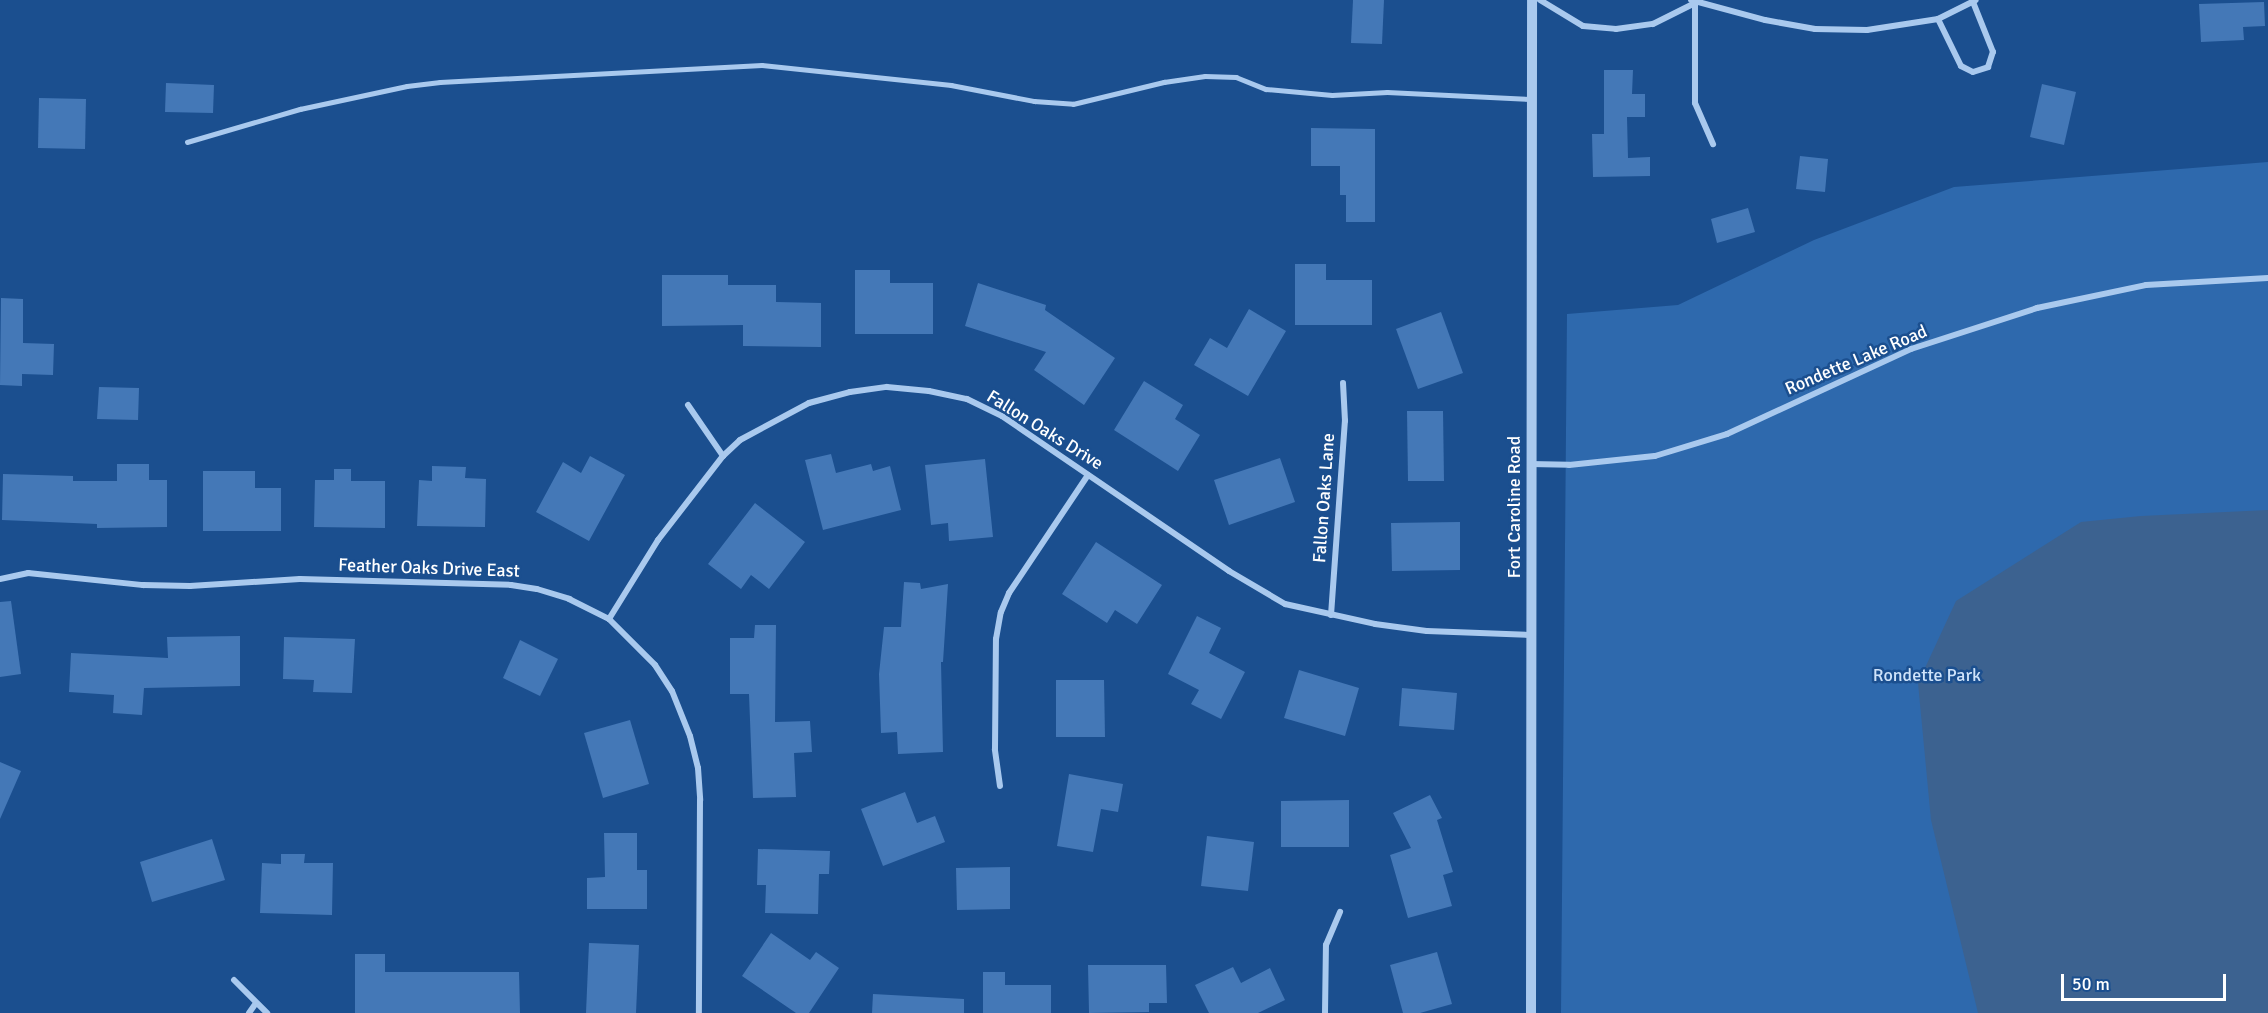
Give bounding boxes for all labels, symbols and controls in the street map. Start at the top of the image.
street label: Rondette Lake Road [1782,320,1930,400]
street label: Fallon Oaks Drive [983,386,1107,474]
street label: Fallon Oaks Lane [1309,432,1339,564]
street label: Fort Caroline Road [1503,436,1525,578]
street label: Feather Oaks Drive East [338,554,520,582]
park label: Rondette Park [1873,664,1981,686]
scale bar [2064,962,2229,1000]
text: 50 m [2072,973,2110,995]

